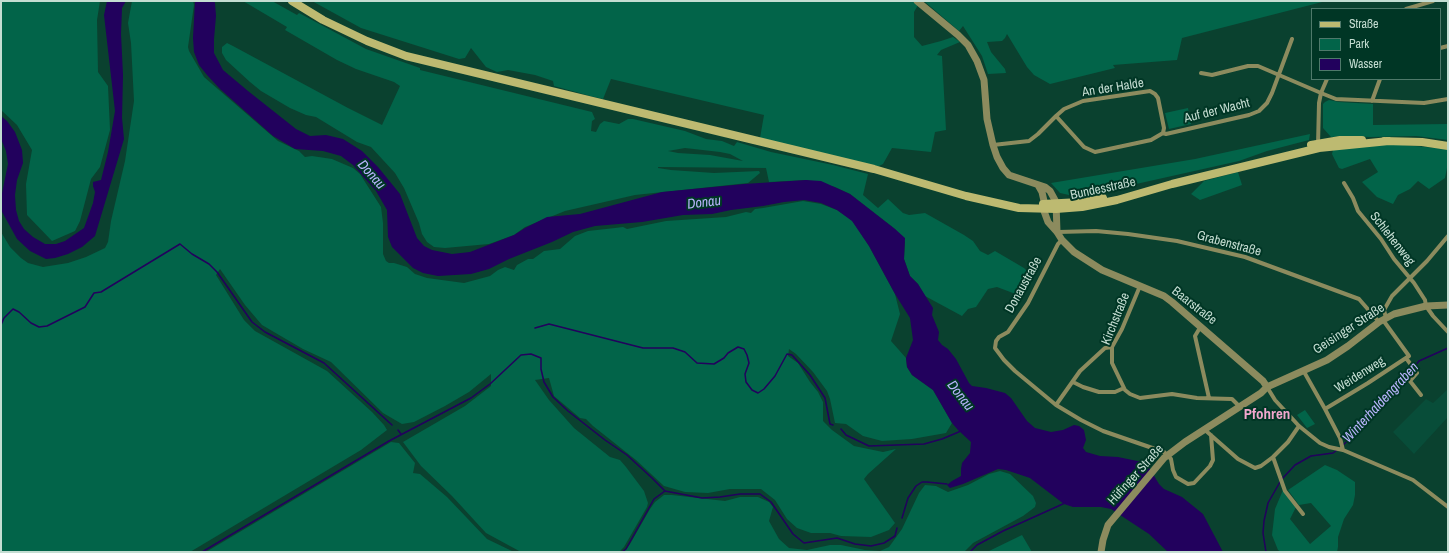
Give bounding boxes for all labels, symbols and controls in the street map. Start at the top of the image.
legend [1311,8,1441,80]
text: Straße [1349,16,1379,32]
text: Park [1349,36,1369,52]
text: Wasser [1349,56,1382,72]
street label: An der Halde [1081,75,1145,101]
street label: Auf der Wacht [1183,95,1251,127]
water label: Donau [353,157,389,193]
street label: Bundesstraße [1069,174,1137,204]
water label: Donau [686,193,722,213]
street label: Schlehenweg [1366,209,1418,269]
street label: Grabenstraße [1195,228,1263,260]
street label: Donaustraße [1002,254,1046,316]
street label: Baarstraße [1168,284,1220,328]
street label: Kirchstraße [1098,291,1134,347]
street label: Geisinger Straße [1310,300,1388,358]
street label: Weidenweg [1332,354,1388,396]
water label: Winterhaldengraben [1339,359,1423,447]
water label: Donau [943,378,977,414]
district label: Pfohren [1244,406,1290,424]
street label: Hüfinger Straße [1105,442,1167,508]

